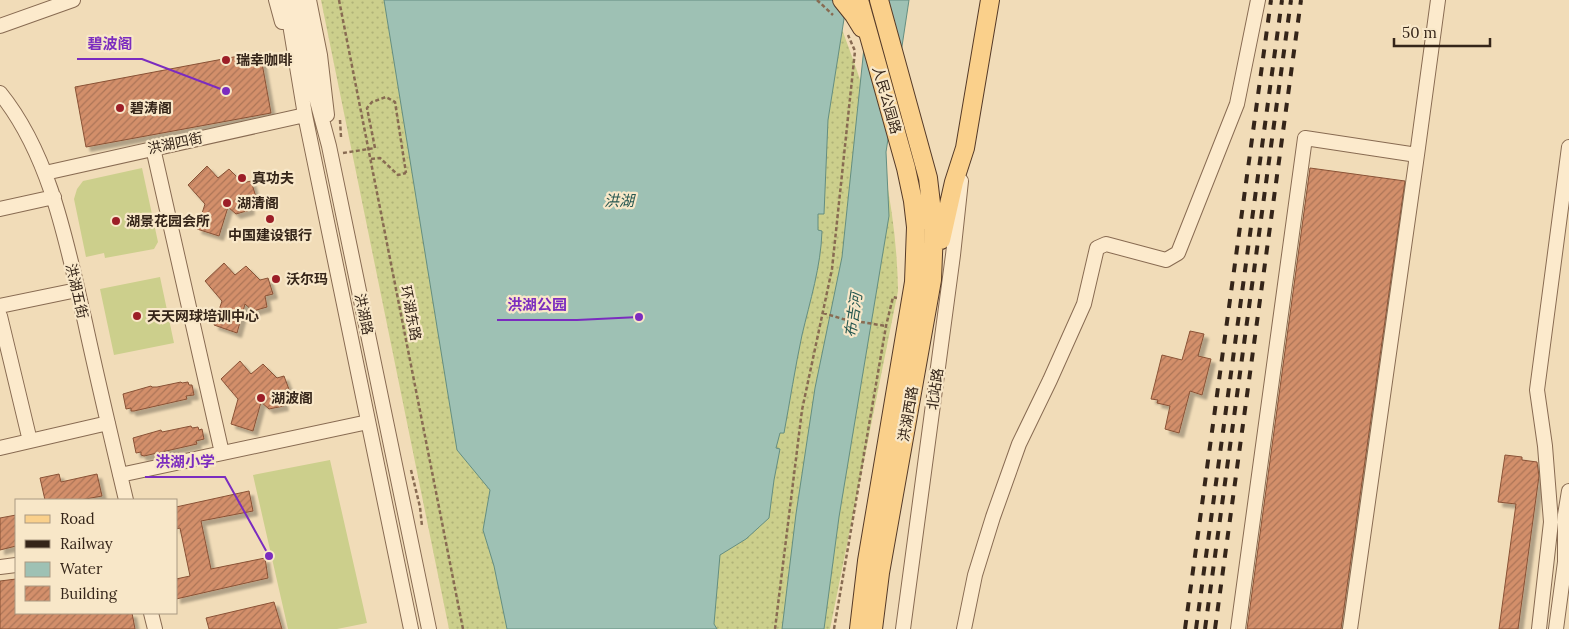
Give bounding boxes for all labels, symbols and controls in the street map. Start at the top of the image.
scale bar [1394,15,1490,47]
text: 50 m [1402,23,1437,42]
callout: 碧波阁 [77,29,142,59]
text: 碧波阁 [87,34,133,53]
place label: 瑞幸咖啡 [236,51,293,69]
marker: 瑞幸咖啡 [220,54,232,66]
street label: 人民公园路 [869,64,905,136]
place label: 碧涛阁 [130,99,172,117]
marker: 碧涛阁 [114,102,126,114]
street label: 洪湖四街 [146,128,204,158]
place label: 真功夫 [252,169,294,187]
marker: 真功夫 [236,172,248,184]
water label: 洪湖 [604,191,636,210]
place label: 湖清阁 [237,194,279,212]
marker: 湖清阁 [221,197,233,209]
place label: 湖景花园会所 [126,212,210,230]
marker: 中国建设银行 [264,213,276,225]
marker: 湖景花园会所 [110,215,122,227]
place label: 中国建设银行 [228,226,312,244]
street label: 洪湖五街 [62,262,92,320]
place label: 沃尔玛 [286,270,328,288]
marker: 沃尔玛 [270,273,282,285]
street label: 环湖东路 [397,284,425,342]
water label: 布吉河 [840,288,866,339]
callout: 洪湖公园 [497,290,577,320]
street label: 洪湖路 [351,292,377,336]
text: 洪湖公园 [507,295,567,314]
place label: 天天网球培训中心 [147,307,259,325]
marker: 天天网球培训中心 [131,310,143,322]
street label: 北站路 [923,367,947,411]
street label: 洪湖西路 [894,385,922,443]
place label: 湖波阁 [271,389,313,407]
marker: 湖波阁 [255,392,267,404]
callout: 洪湖小学 [145,447,225,477]
text: 洪湖小学 [155,452,215,471]
legend [15,499,178,614]
text: Road [60,509,95,528]
text: Railway [60,534,113,553]
text: Water [60,559,103,578]
text: Building [60,584,118,603]

